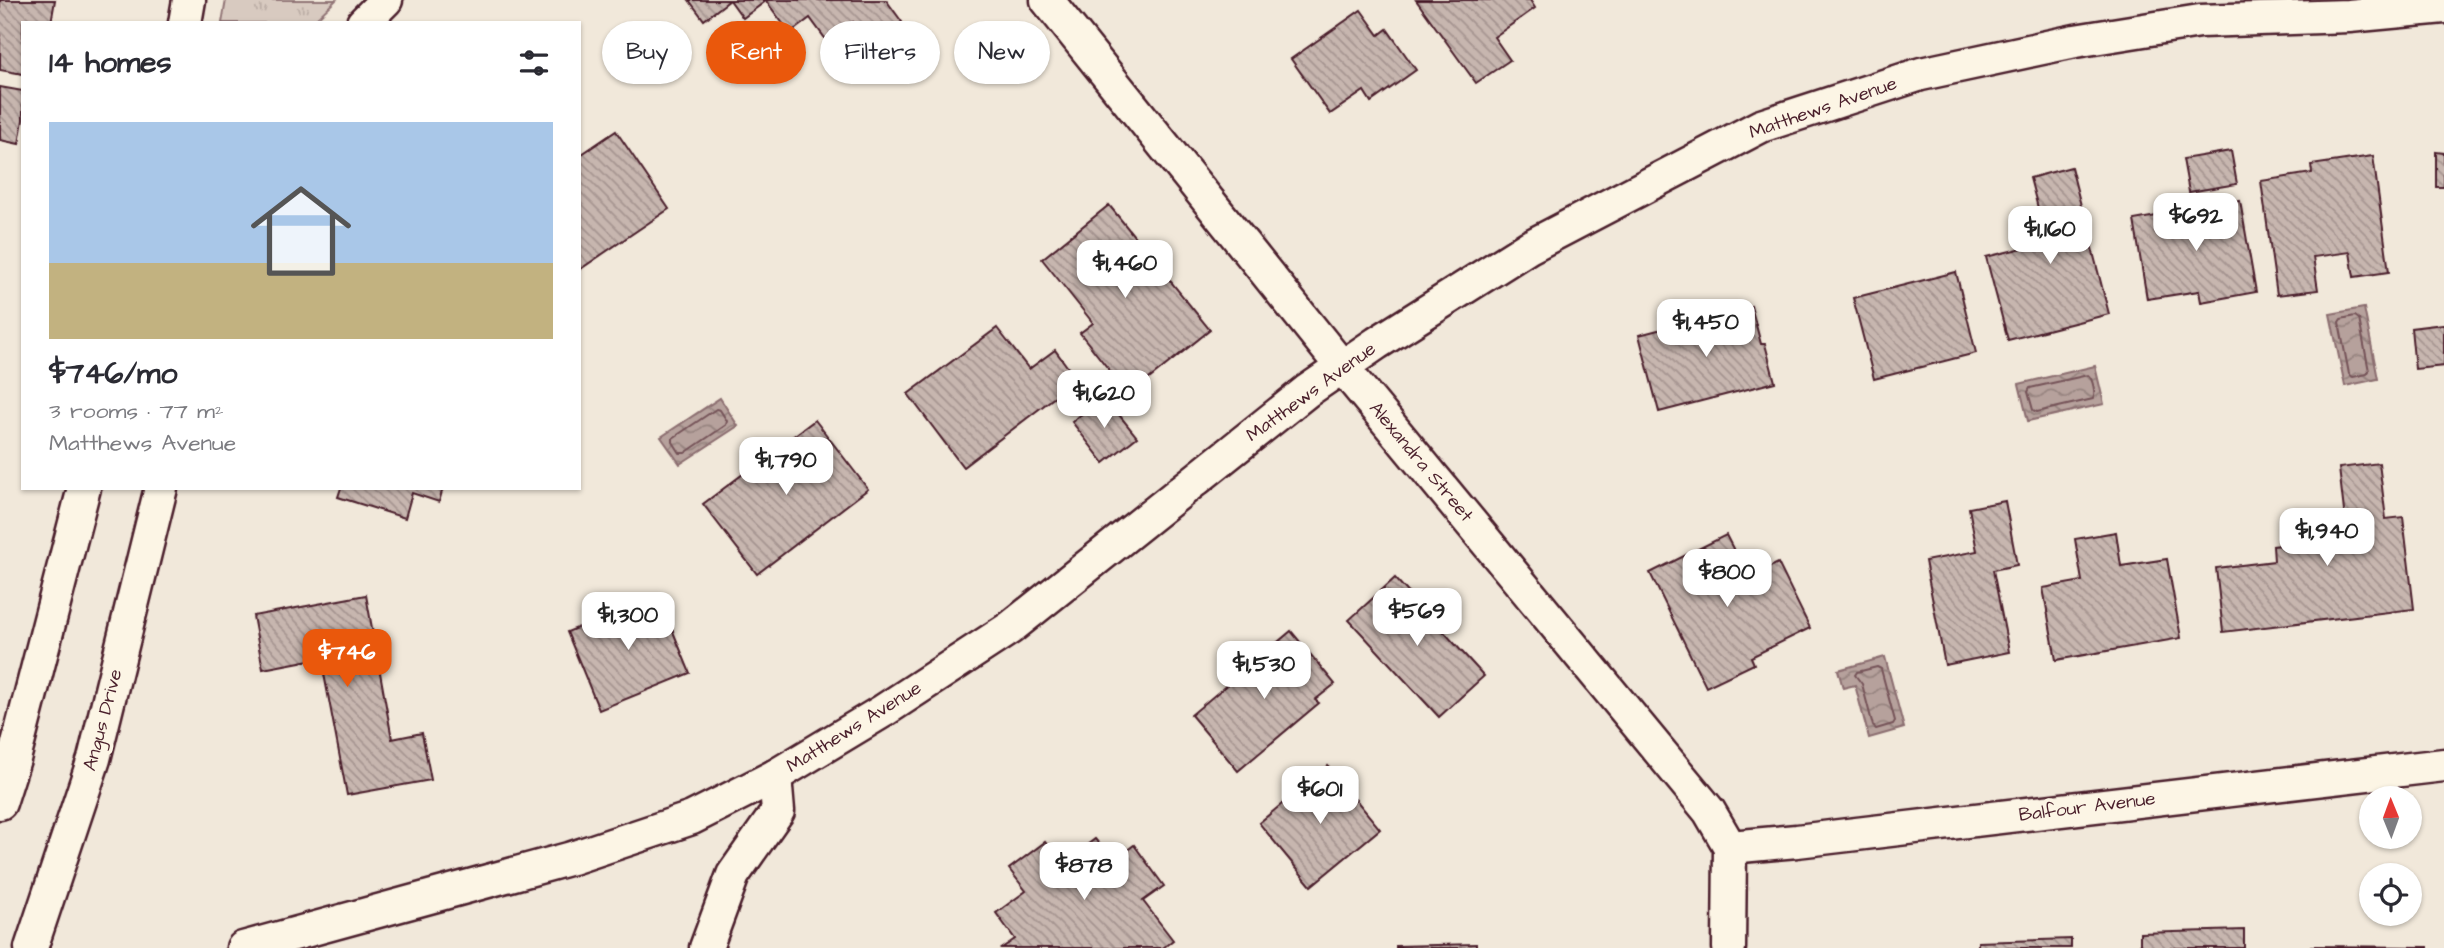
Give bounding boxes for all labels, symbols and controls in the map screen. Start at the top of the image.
chip: Buy [602,21,692,84]
chip: Rent [706,21,806,84]
chip: Filters [820,21,940,84]
chip: New [954,21,1050,84]
text: 14 homes [49,42,172,84]
icon: filters [515,44,553,82]
street label: Matthews Avenue [1745,70,1901,146]
icon: home [238,168,364,294]
pin: $692 [2155,194,2237,253]
text: $692 [2169,200,2223,232]
pin: $1,160 [1993,206,2107,266]
text: $1,160 [2024,213,2076,245]
pin: $1,460 [1068,240,1182,300]
text: $1,460 [1093,247,1157,279]
pin: $1,450 [1649,300,1763,359]
text: $1,450 [1673,306,1739,338]
street label: Matthews Avenue [1240,336,1382,448]
text: $746/mo [49,353,177,395]
pin: $1,620 [1047,370,1161,430]
text: $1,620 [1073,377,1135,409]
text: 3 rooms · 77 m² [49,395,224,427]
street label: Alexandra Street [1363,396,1480,528]
text: Matthews Avenue [49,427,236,459]
pin: $1,790 [729,438,843,497]
text: $1,790 [755,444,817,476]
pin: $1,940 [2270,508,2384,568]
text: $1,940 [2295,515,2359,547]
pin: $800 [1686,550,1768,609]
text: $800 [1699,556,1755,588]
pin: $569 [1376,588,1458,648]
pin: $1,300 [571,592,685,652]
text: $569 [1389,595,1445,627]
text: $1,300 [598,599,658,631]
pin: $746 [306,630,388,689]
text: $746 [318,636,376,668]
pin: $1,530 [1207,642,1321,701]
text: $1,530 [1233,648,1295,680]
street label: Angus Drive [76,666,130,774]
street label: Matthews Avenue [781,675,927,779]
pin: $601 [1279,766,1361,826]
text: $601 [1298,773,1342,805]
street label: Balfour Avenue [2017,785,2157,829]
north arrow [2359,786,2422,849]
map controls [2359,786,2422,926]
pin: $878 [1043,842,1125,902]
text: $878 [1056,849,1112,881]
button: locate [2359,863,2422,926]

